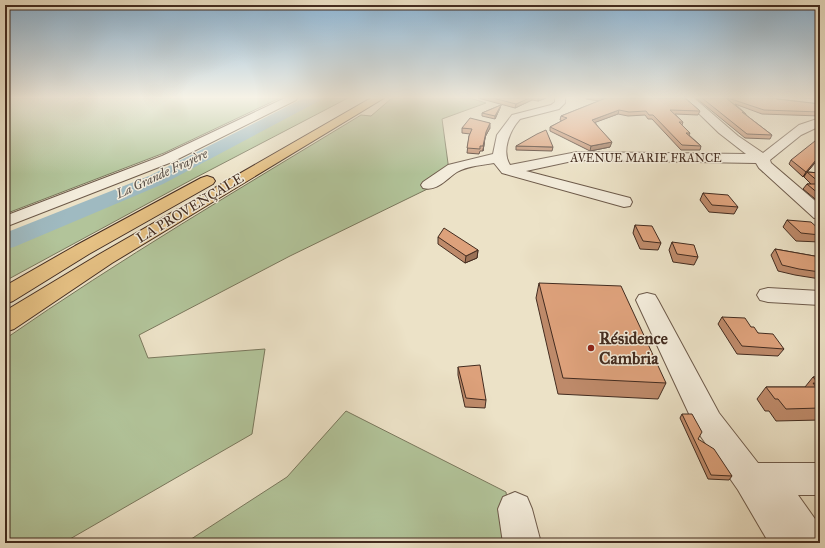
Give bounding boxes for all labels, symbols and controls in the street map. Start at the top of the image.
water label: La Grande Frayère [113,145,211,203]
street label: AVENUE MARIE FRANCE [569,151,722,165]
street label: LA PROVENÇALE [133,169,247,247]
place label: Résidence Cambria [599,328,668,369]
marker: Résidence Cambria [586,343,596,353]

